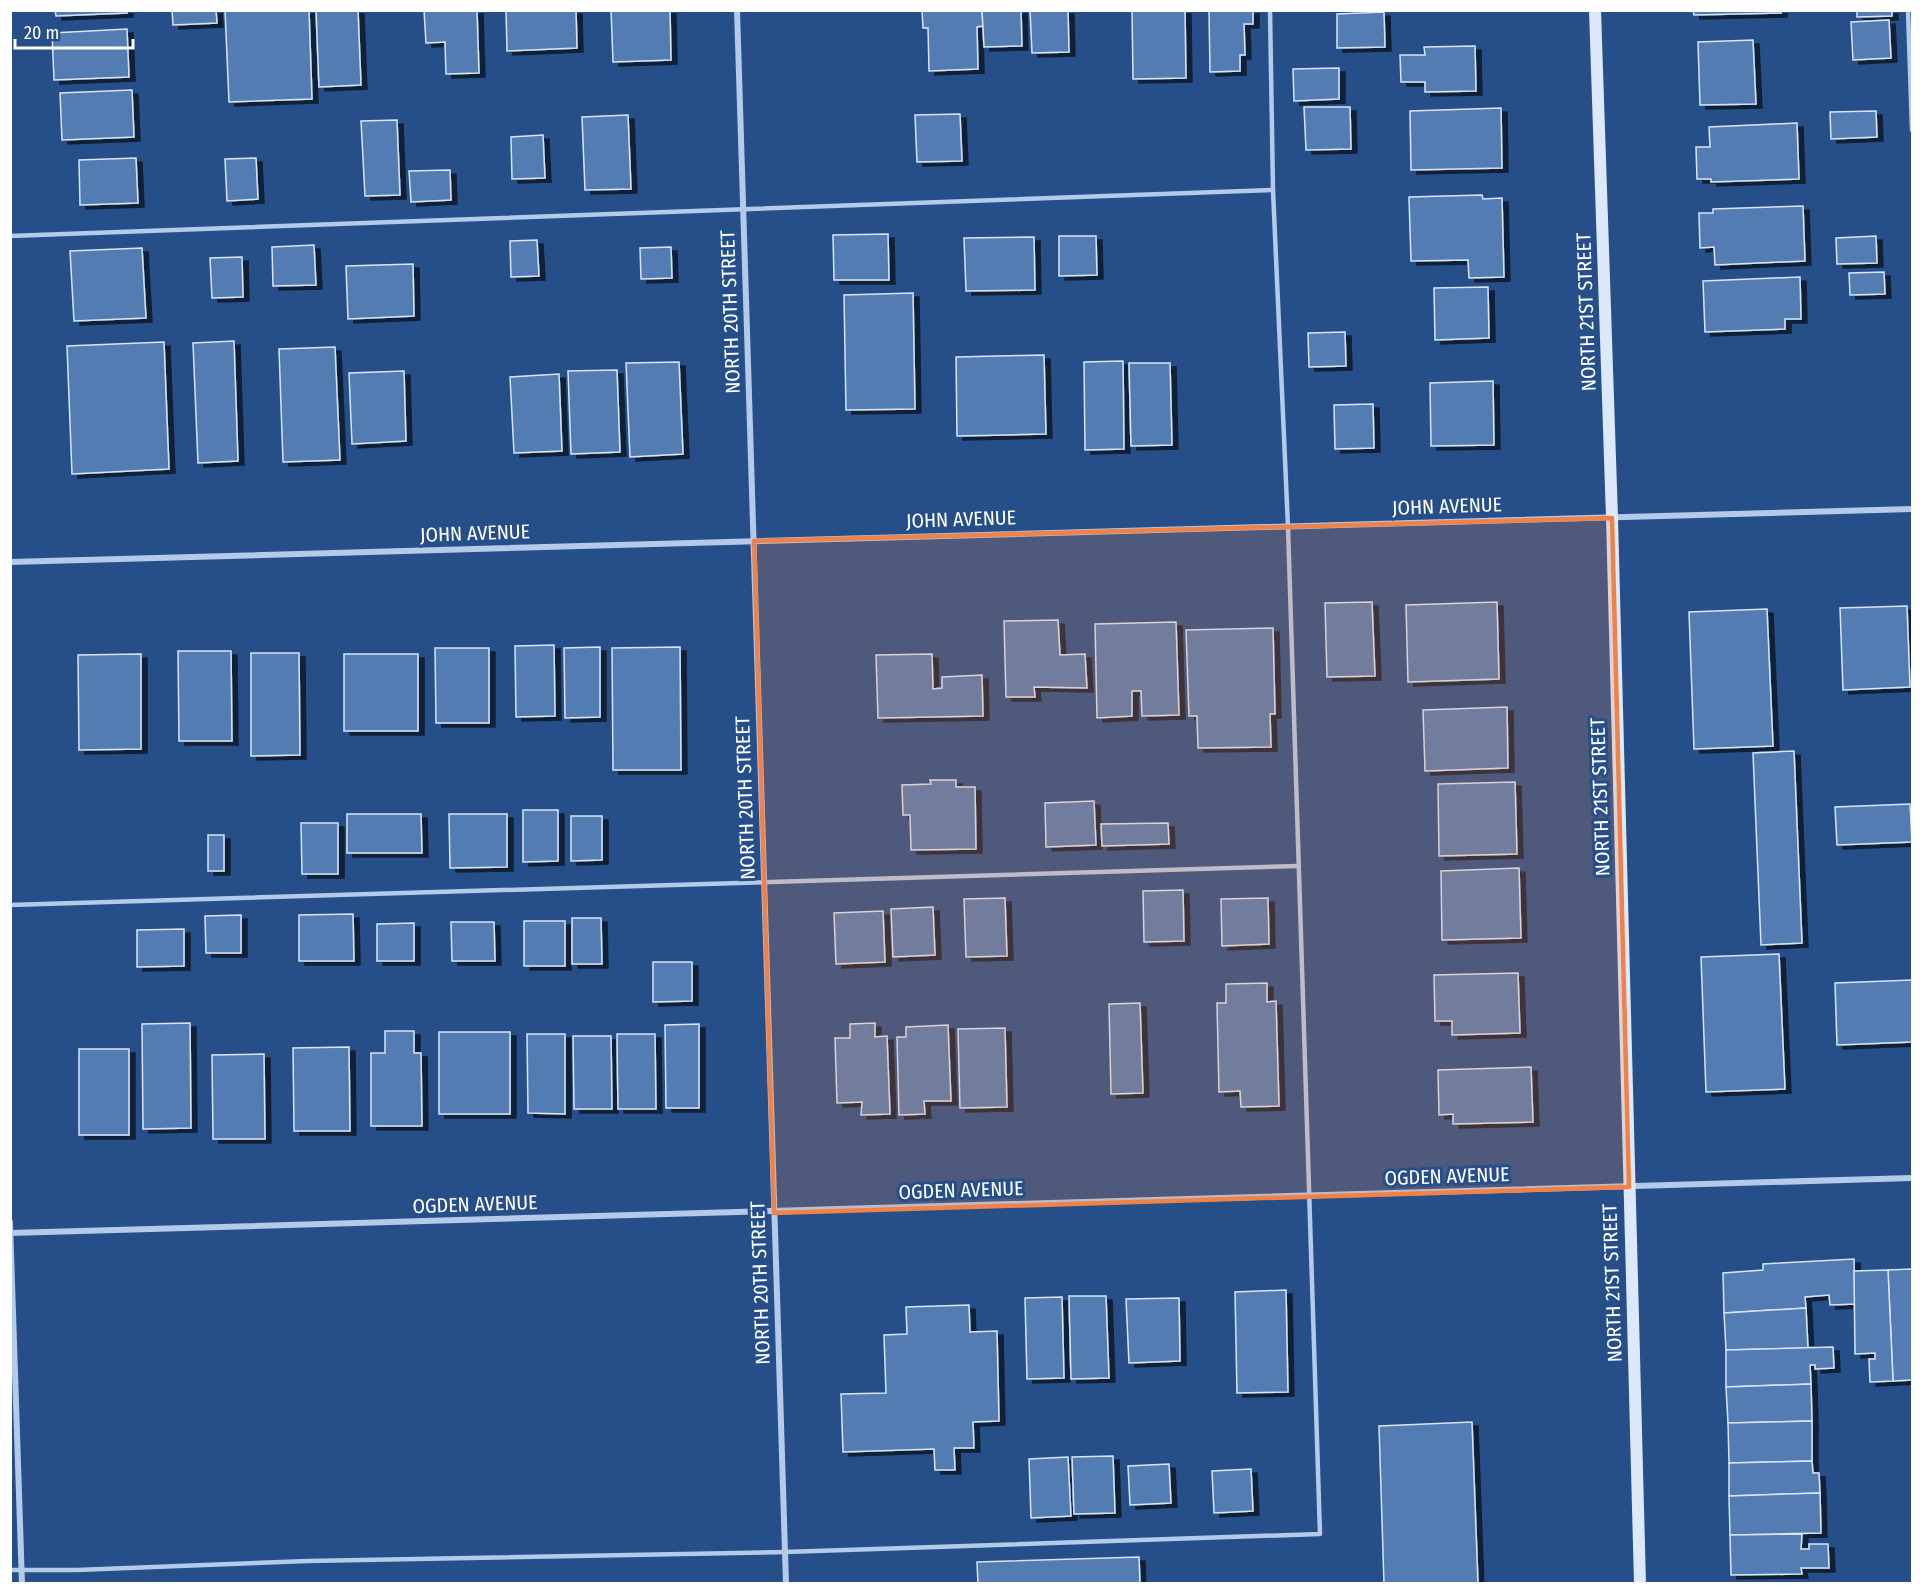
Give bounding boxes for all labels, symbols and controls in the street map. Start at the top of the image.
scale bar [15,12,134,50]
text: 20 m [24,22,59,44]
street label: NORTH 20TH STREET [715,229,745,394]
street label: NORTH 21ST STREET [1571,232,1601,392]
street label: JOHN AVENUE [1392,492,1502,520]
street label: JOHN AVENUE [906,505,1016,533]
street label: JOHN AVENUE [420,519,530,547]
street label: NORTH 20TH STREET [730,715,760,880]
street label: NORTH 21ST STREET [1585,717,1615,877]
street label: OGDEN AVENUE [1384,1162,1510,1190]
street label: OGDEN AVENUE [898,1176,1024,1204]
street label: OGDEN AVENUE [412,1190,538,1218]
street label: NORTH 20TH STREET [745,1200,775,1365]
street label: NORTH 21ST STREET [1597,1203,1627,1363]

